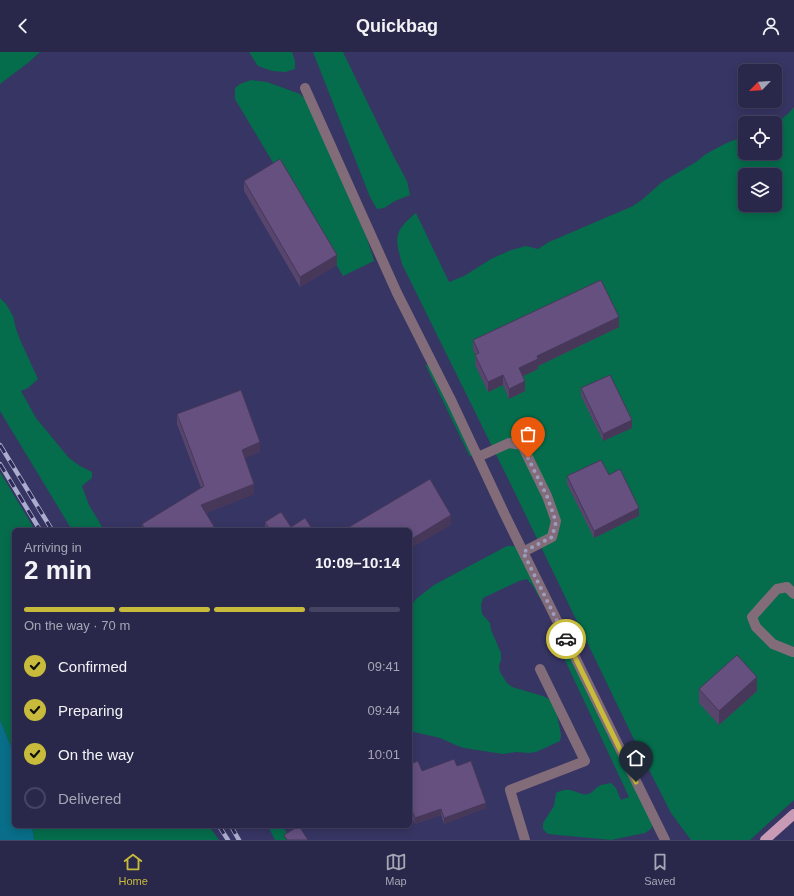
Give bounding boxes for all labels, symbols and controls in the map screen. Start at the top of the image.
icon: back [12,15,34,37]
icon: person [760,15,782,37]
text: Quickbag [356,16,438,36]
north arrow [738,64,782,108]
map controls [738,64,782,212]
button: locate [738,116,782,160]
button: layers [738,168,782,212]
pin [511,417,545,458]
icon: bag [517,423,539,445]
text: Arriving in [24,540,82,555]
text: 10:09–10:14 [315,554,400,571]
text: 2 min [24,555,92,585]
text: On the way · 70 m [24,618,130,633]
courier [546,619,586,659]
icon: car [555,628,577,650]
icon: check [24,655,46,677]
text: Confirmed [58,658,127,675]
text: 09:41 [367,659,400,674]
icon: check [24,699,46,721]
text: Preparing [58,702,123,719]
text: 09:44 [367,703,400,718]
pin [619,741,653,782]
icon: check [24,743,46,765]
text: On the way [58,746,134,763]
text: 10:01 [367,747,400,762]
icon: home [625,747,647,769]
text: Delivered [58,790,121,807]
tab: Home [119,851,148,887]
tab: Map [385,851,407,887]
tab: Saved [644,851,675,887]

